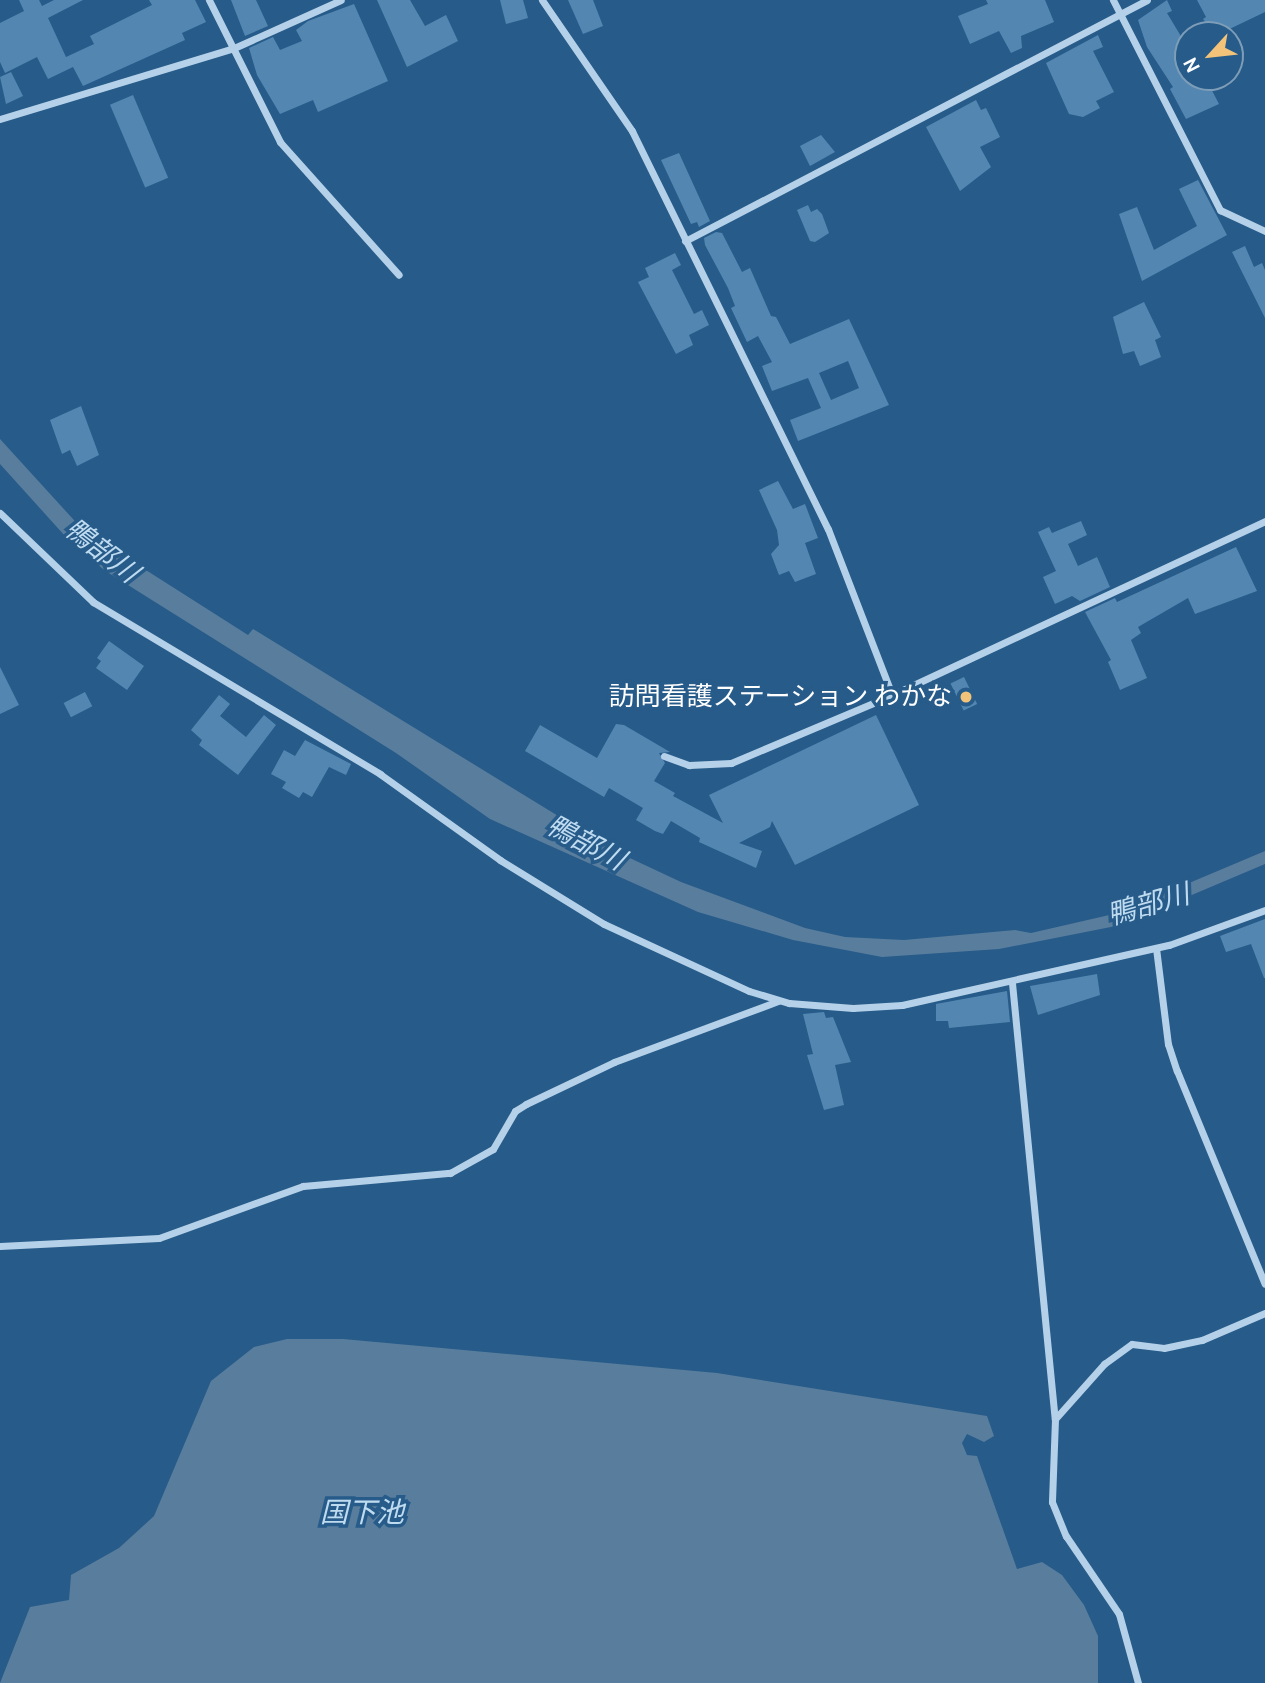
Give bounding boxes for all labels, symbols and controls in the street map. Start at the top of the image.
north arrow [1174,21,1244,91]
text: N [1178,54,1205,76]
water label: 鴨部川 [59,511,145,589]
place label: 訪問看護ステーション わかな [608,681,952,713]
marker: 訪問看護ステーション わかな [958,689,974,705]
water label: 鴨部川 [541,807,631,877]
water label: 鴨部川 [1103,876,1193,932]
water label: 国下池 [320,1495,404,1529]

